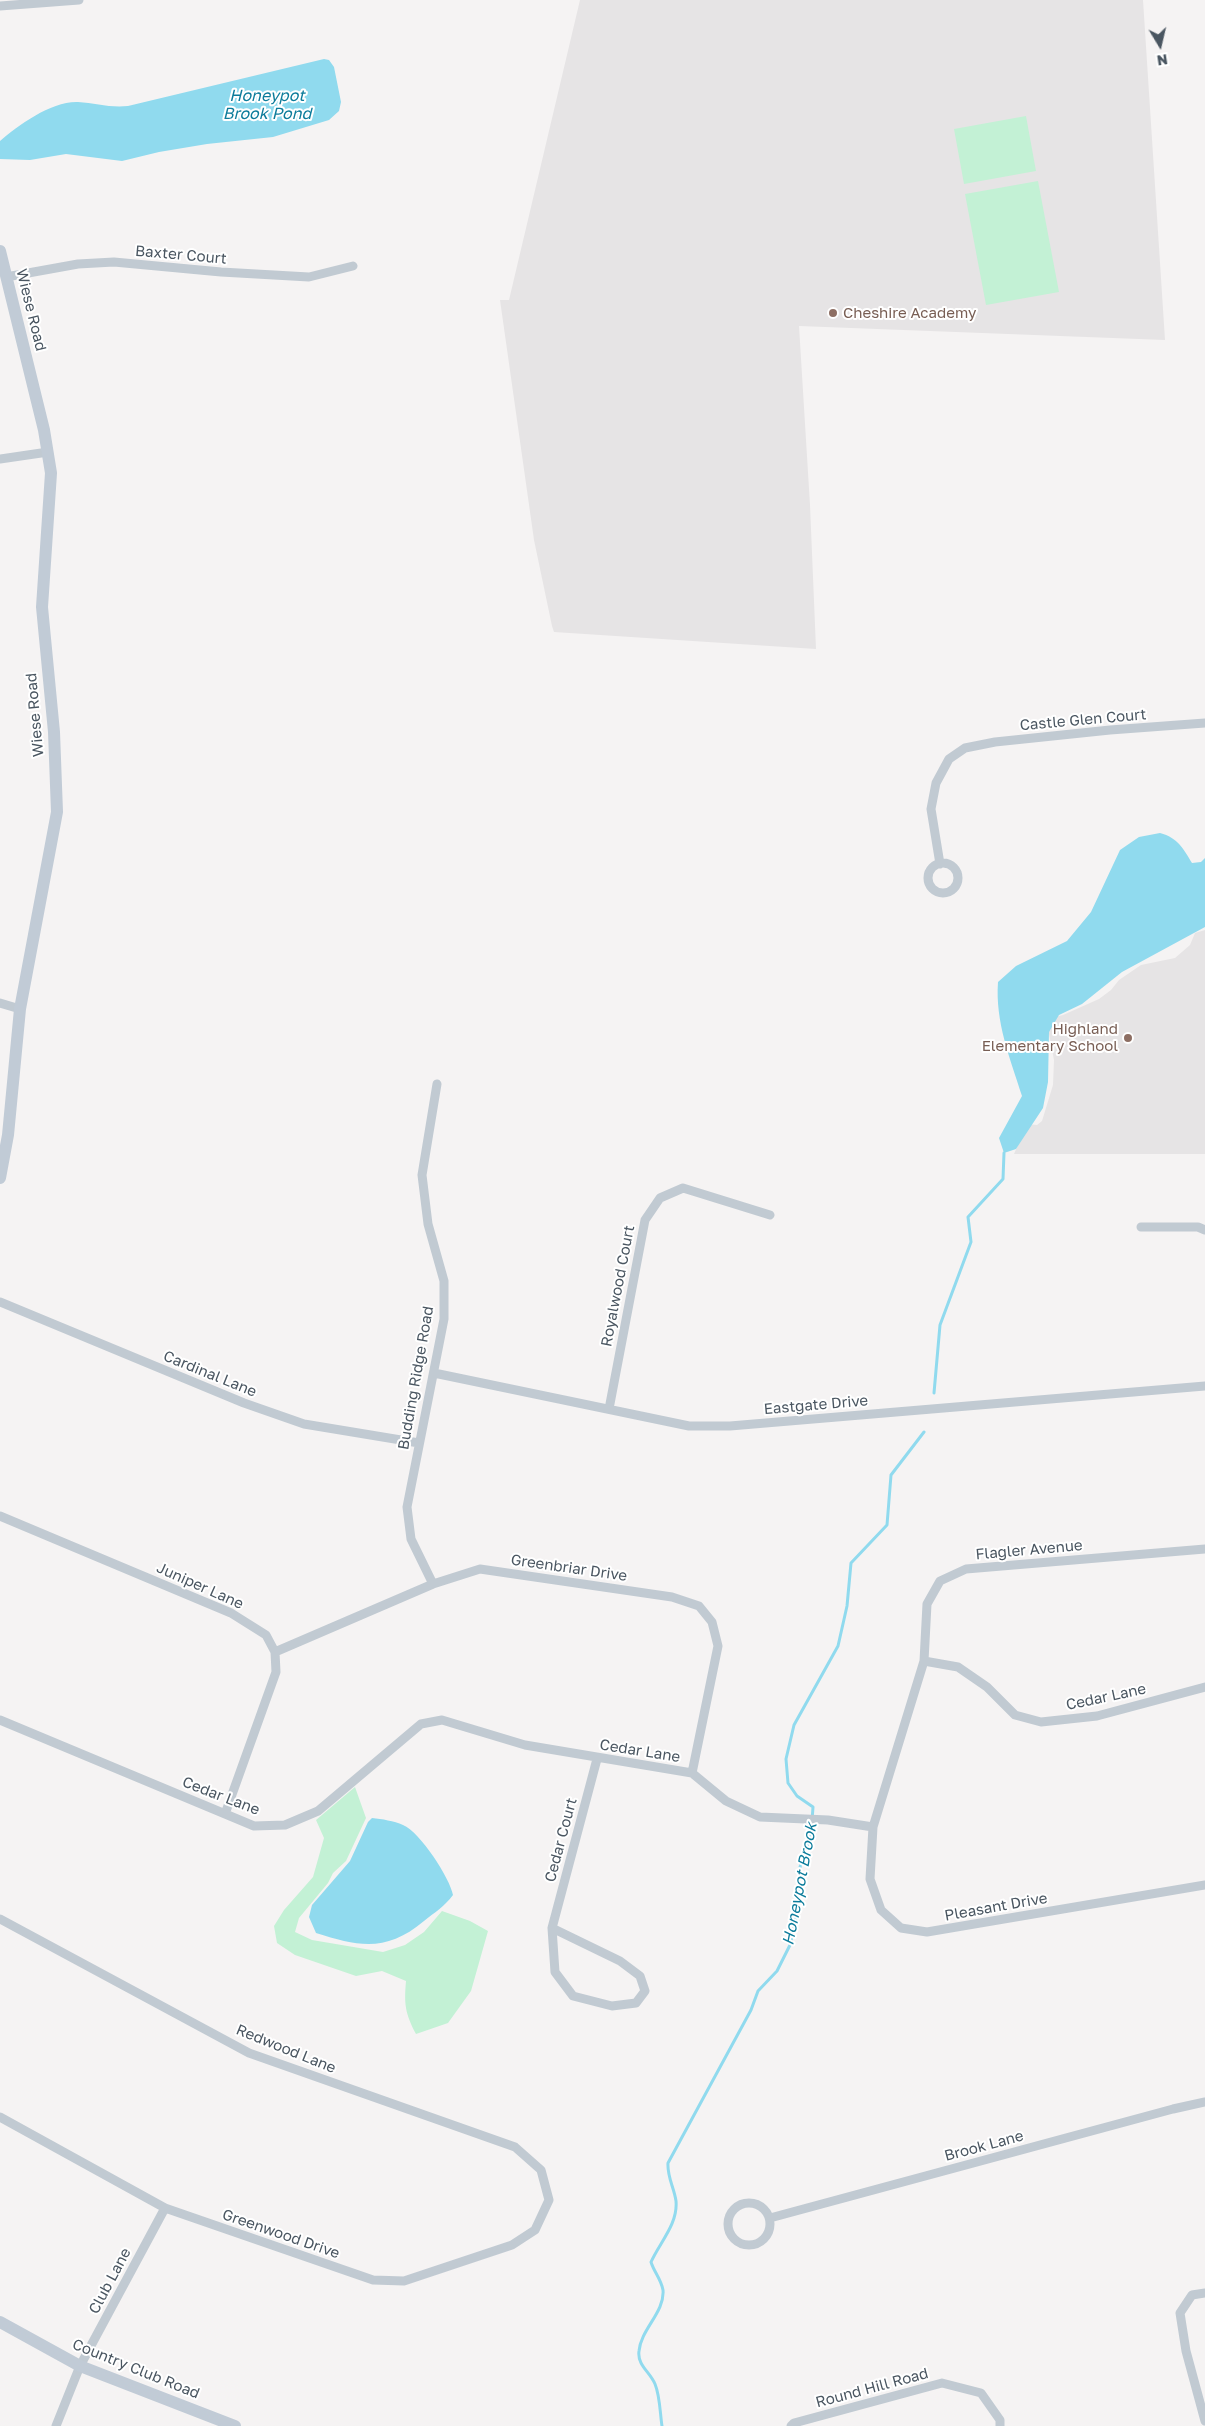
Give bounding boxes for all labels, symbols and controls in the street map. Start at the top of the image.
north arrow [1135,20,1185,70]
text: N [1156,51,1169,70]
water label: Honeypot Brook Pond [223,86,311,124]
street label: Baxter Court [134,242,228,268]
street label: Wiese Road [12,267,50,353]
place label: Cheshire Academy [843,304,976,322]
marker: Cheshire Academy [827,307,839,319]
street label: Wiese Road [22,672,48,758]
street label: Castle Glen Court [1019,705,1147,735]
place label: Highland Elementary School [982,1020,1118,1055]
marker: Highland Elementary School [1122,1032,1134,1044]
street label: Royalwood Court [597,1224,639,1348]
street label: Budding Ridge Road [394,1305,438,1451]
street label: Cardinal Lane [161,1347,259,1401]
street label: Eastgate Drive [763,1391,869,1419]
street label: Flagler Avenue [975,1536,1083,1564]
street label: Greenbriar Drive [510,1551,628,1585]
street label: Juniper Lane [154,1559,246,1613]
street label: Cedar Lane [1064,1680,1148,1714]
street label: Cedar Lane [598,1736,682,1766]
street label: Cedar Lane [180,1773,262,1819]
street label: Cedar Court [541,1796,581,1884]
water label: Honeypot Brook [779,1821,821,1947]
street label: Pleasant Drive [943,1889,1049,1925]
street label: Redwood Lane [233,2021,339,2077]
street label: Brook Lane [943,2127,1025,2165]
street label: Greenwood Drive [220,2205,342,2263]
street label: Club Lane [85,2245,135,2317]
street label: Country Club Road [70,2335,202,2403]
street label: Round Hill Road [814,2364,930,2412]

